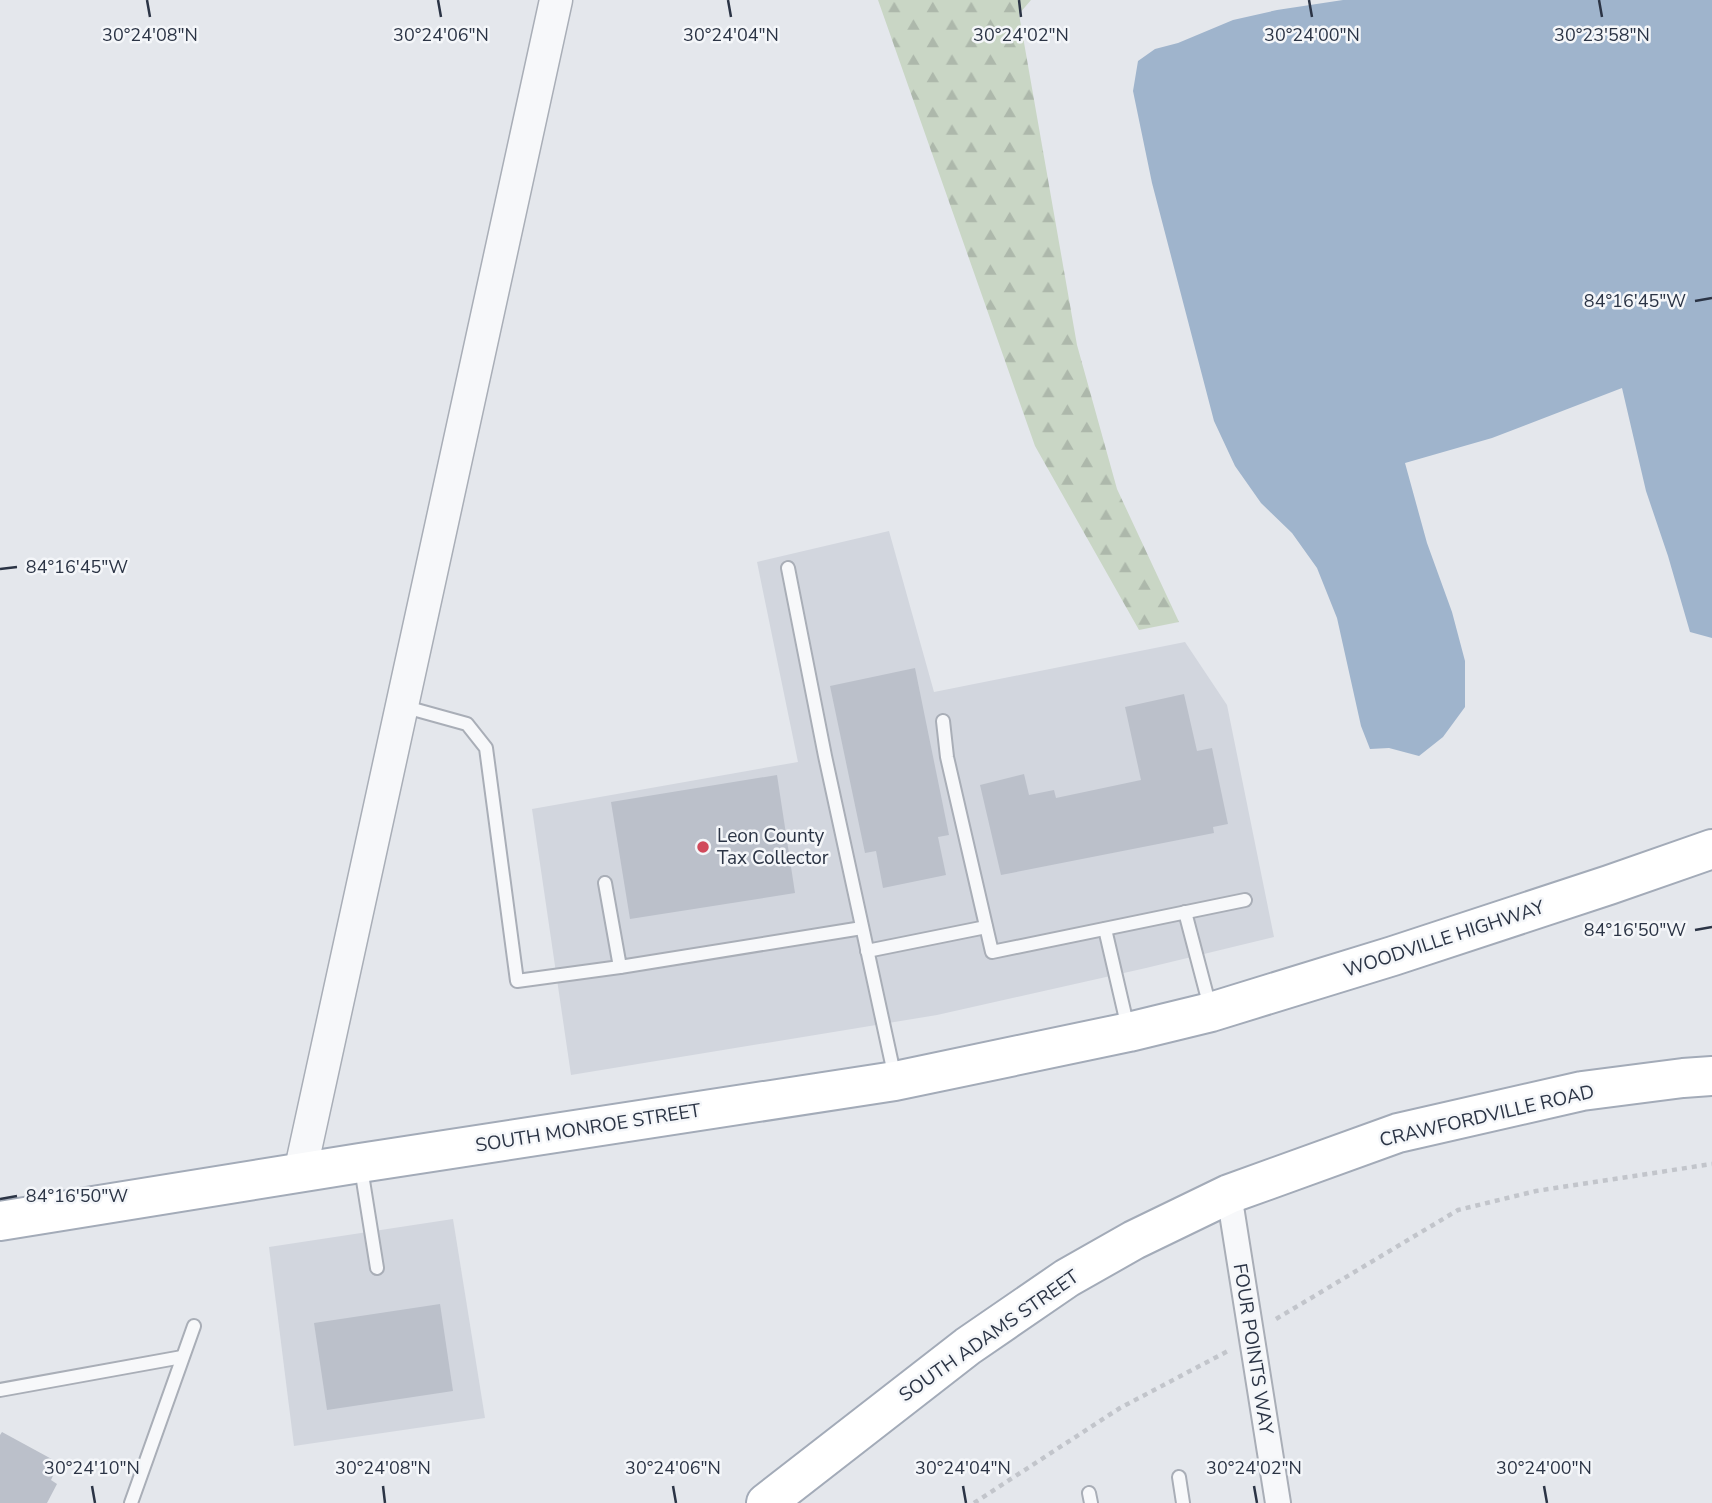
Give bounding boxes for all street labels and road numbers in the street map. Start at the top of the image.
street label: WOODVILLE HIGHWAY [1340,894,1548,984]
street label: CRAWFORDVILLE ROAD [1377,1079,1597,1153]
street label: SOUTH MONROE STREET [473,1097,703,1159]
street label: FOUR POINTS WAY [1227,1262,1279,1437]
street label: SOUTH ADAMS STREET [894,1264,1085,1408]

